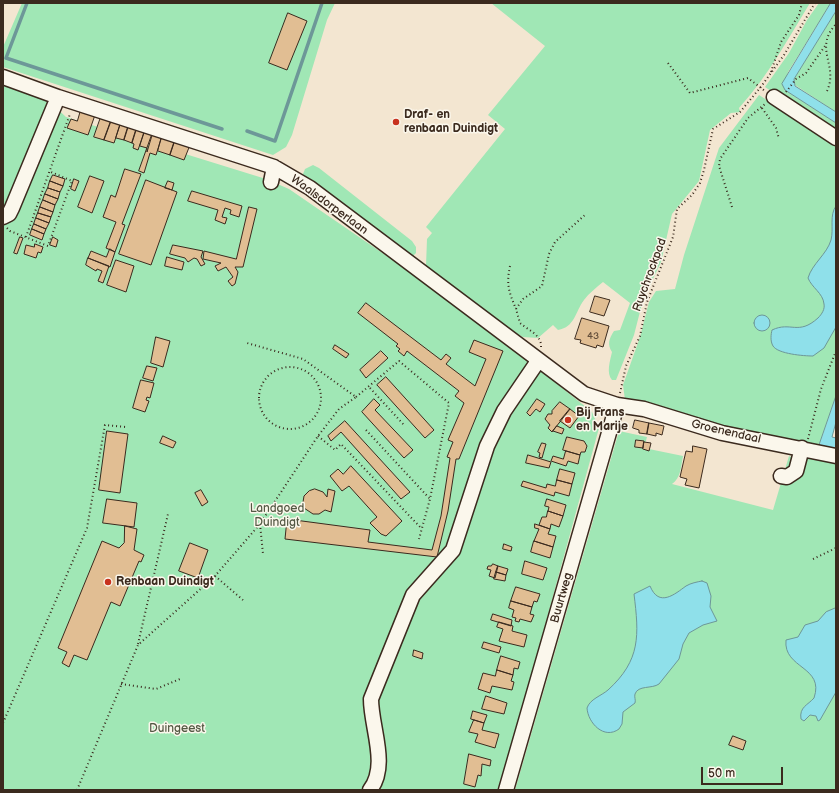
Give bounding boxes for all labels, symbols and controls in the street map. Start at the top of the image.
place label: Draf- en renbaan Duindigt [404,108,498,136]
marker: Draf- en renbaan Duindigt [391,117,401,127]
street label: Waalsdorperlaan [288,172,370,238]
street label: Ruychrockpad [630,236,670,314]
house number: 43 [587,330,599,342]
place label: Bij Frans en Marije [576,406,628,434]
marker: Bij Frans en Marije [563,415,573,425]
street label: Groenendaal [690,417,762,447]
park label: Landgoed Duindigt [250,502,304,530]
street label: Buurtweg [548,571,576,625]
place label: Renbaan Duindigt [116,575,214,589]
marker: Renbaan Duindigt [103,577,113,587]
park label: Duingeest [149,722,205,736]
scale bar [703,759,785,785]
text: 50 m [708,766,735,781]

